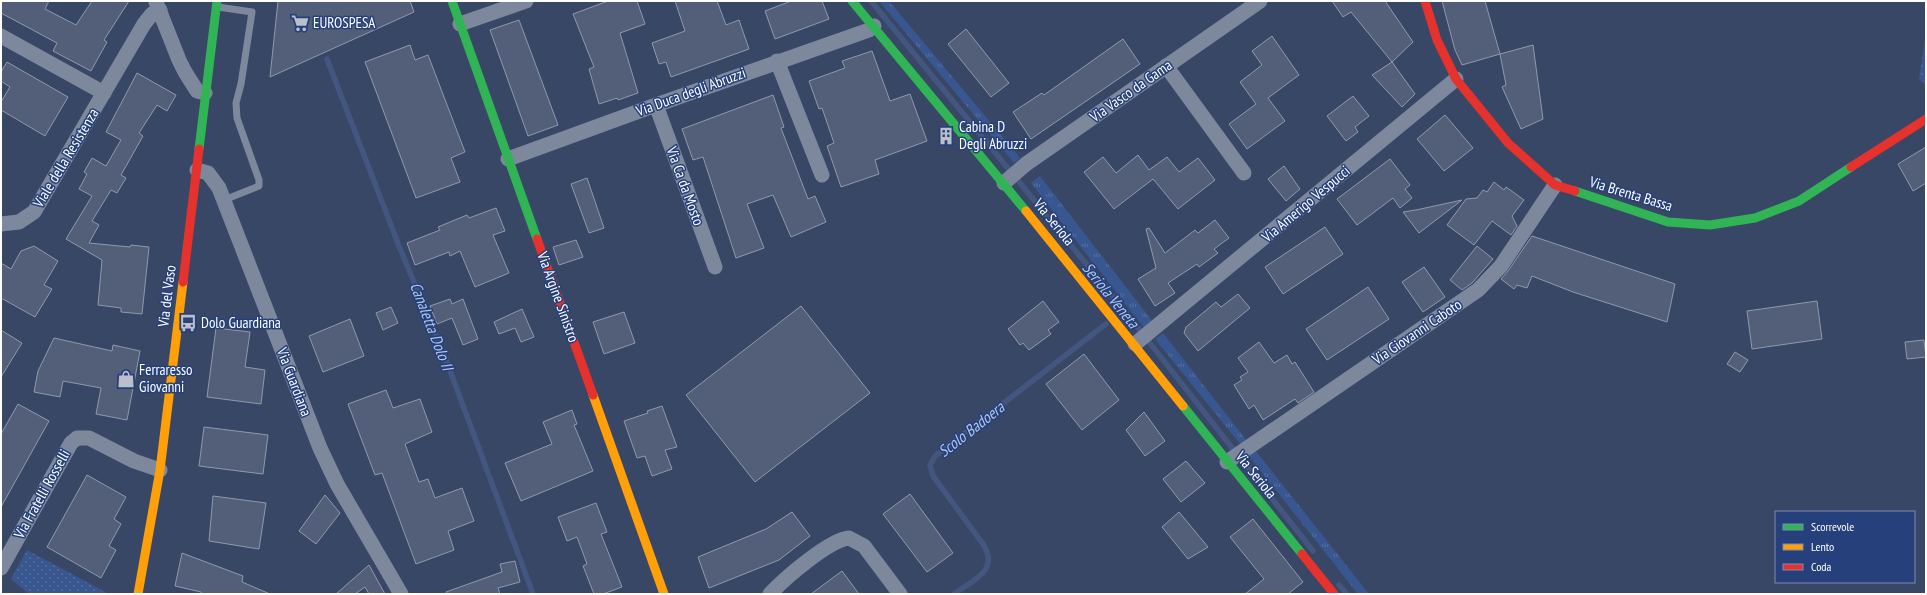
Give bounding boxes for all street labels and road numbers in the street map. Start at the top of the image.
street label: Via Vasco da Gama [1085,55,1175,126]
street label: Via Duca degli Abruzzi [633,63,748,120]
street label: Viale della Resistenza [28,105,103,212]
street label: Via Ca da Mosto [662,143,709,228]
street label: Via Amerigo Vespucci [1257,161,1354,247]
street label: Via Brenta Bassa [1586,172,1675,215]
street label: Via Seriola [1029,193,1079,249]
street label: Via Argine Sinistro [533,248,584,345]
street label: Via del Vaso [153,264,180,329]
street label: Via Giovanni Caboto [1368,295,1465,369]
street label: Via Guardiana [272,344,316,419]
street label: Via Fratelli Rosselli [9,446,74,543]
street label: Via Seriola [1231,446,1281,502]

